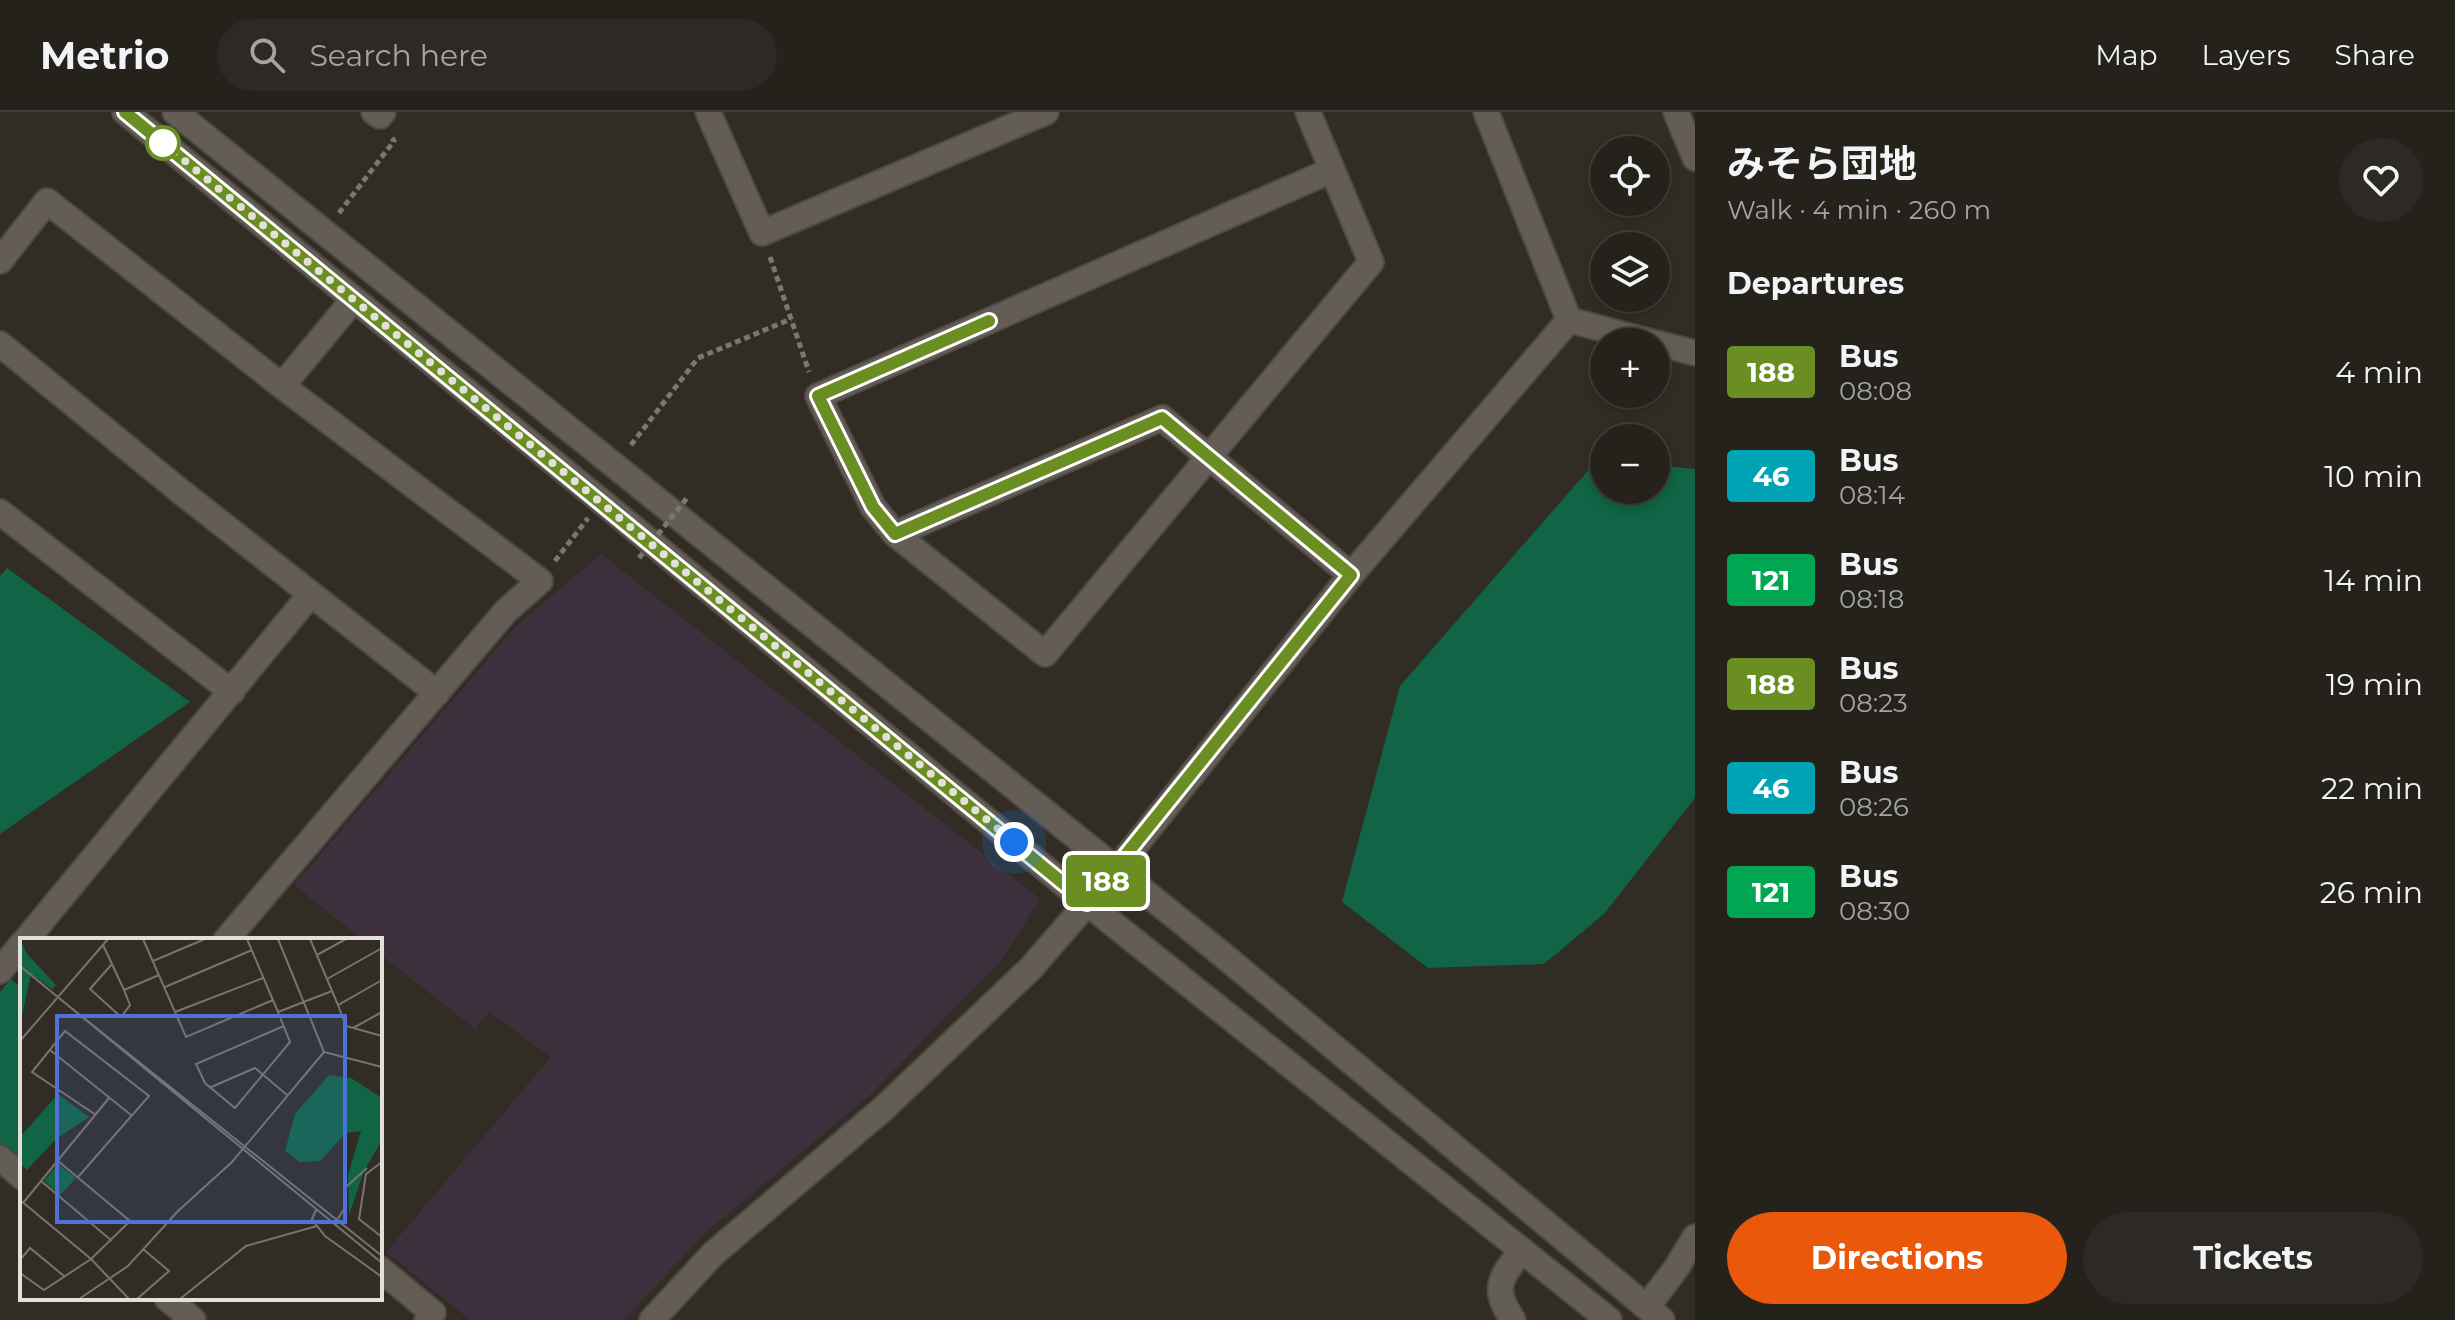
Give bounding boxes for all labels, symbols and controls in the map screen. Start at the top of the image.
search box [217,19,777,91]
text: Metrio [40,32,169,79]
icon: search [245,33,289,77]
text: Search here [309,37,488,74]
text: Map [2095,38,2158,72]
text: Layers [2202,38,2291,72]
text: Share [2335,38,2415,72]
unlabelled marker [146,126,180,160]
map controls [1590,136,1670,504]
button: locate [1590,136,1670,216]
button: heart [2339,138,2423,222]
text: みそら団地 [1727,140,1917,187]
text: Walk · 4 min · 260 m [1727,194,1991,226]
button: layers [1590,232,1670,312]
text: Departures [1727,265,1904,302]
button: + [1590,328,1670,408]
text: Bus [1839,338,1899,375]
text: 4 min [2335,354,2423,391]
text: 188 [1747,355,1795,389]
text: 08:08 [1839,375,1912,407]
button: − [1590,424,1670,504]
text: Bus [1839,442,1899,479]
text: 10 min [2324,458,2423,495]
text: 46 [1752,459,1790,493]
text: 08:14 [1839,479,1905,511]
text: Bus [1839,546,1899,583]
text: 14 min [2324,562,2423,599]
text: 121 [1752,563,1790,597]
text: 08:18 [1839,583,1904,615]
text: Bus [1839,650,1899,687]
text: 19 min [2326,666,2423,703]
text: 188 [1747,667,1795,701]
text: 08:23 [1839,687,1908,719]
text: Bus [1839,754,1899,791]
text: 22 min [2321,770,2423,807]
text: 46 [1752,771,1790,805]
text: 08:26 [1839,791,1909,823]
your location [994,822,1034,862]
line badge: 188 [1060,855,1152,907]
text: Bus [1839,858,1899,895]
text: 188 [1082,864,1130,898]
text: 26 min [2320,874,2423,911]
text: 121 [1752,875,1790,909]
text: 08:30 [1839,895,1910,927]
inset map [20,938,382,1300]
button: Directions [1727,1212,2067,1304]
button: Tickets [2083,1212,2423,1304]

